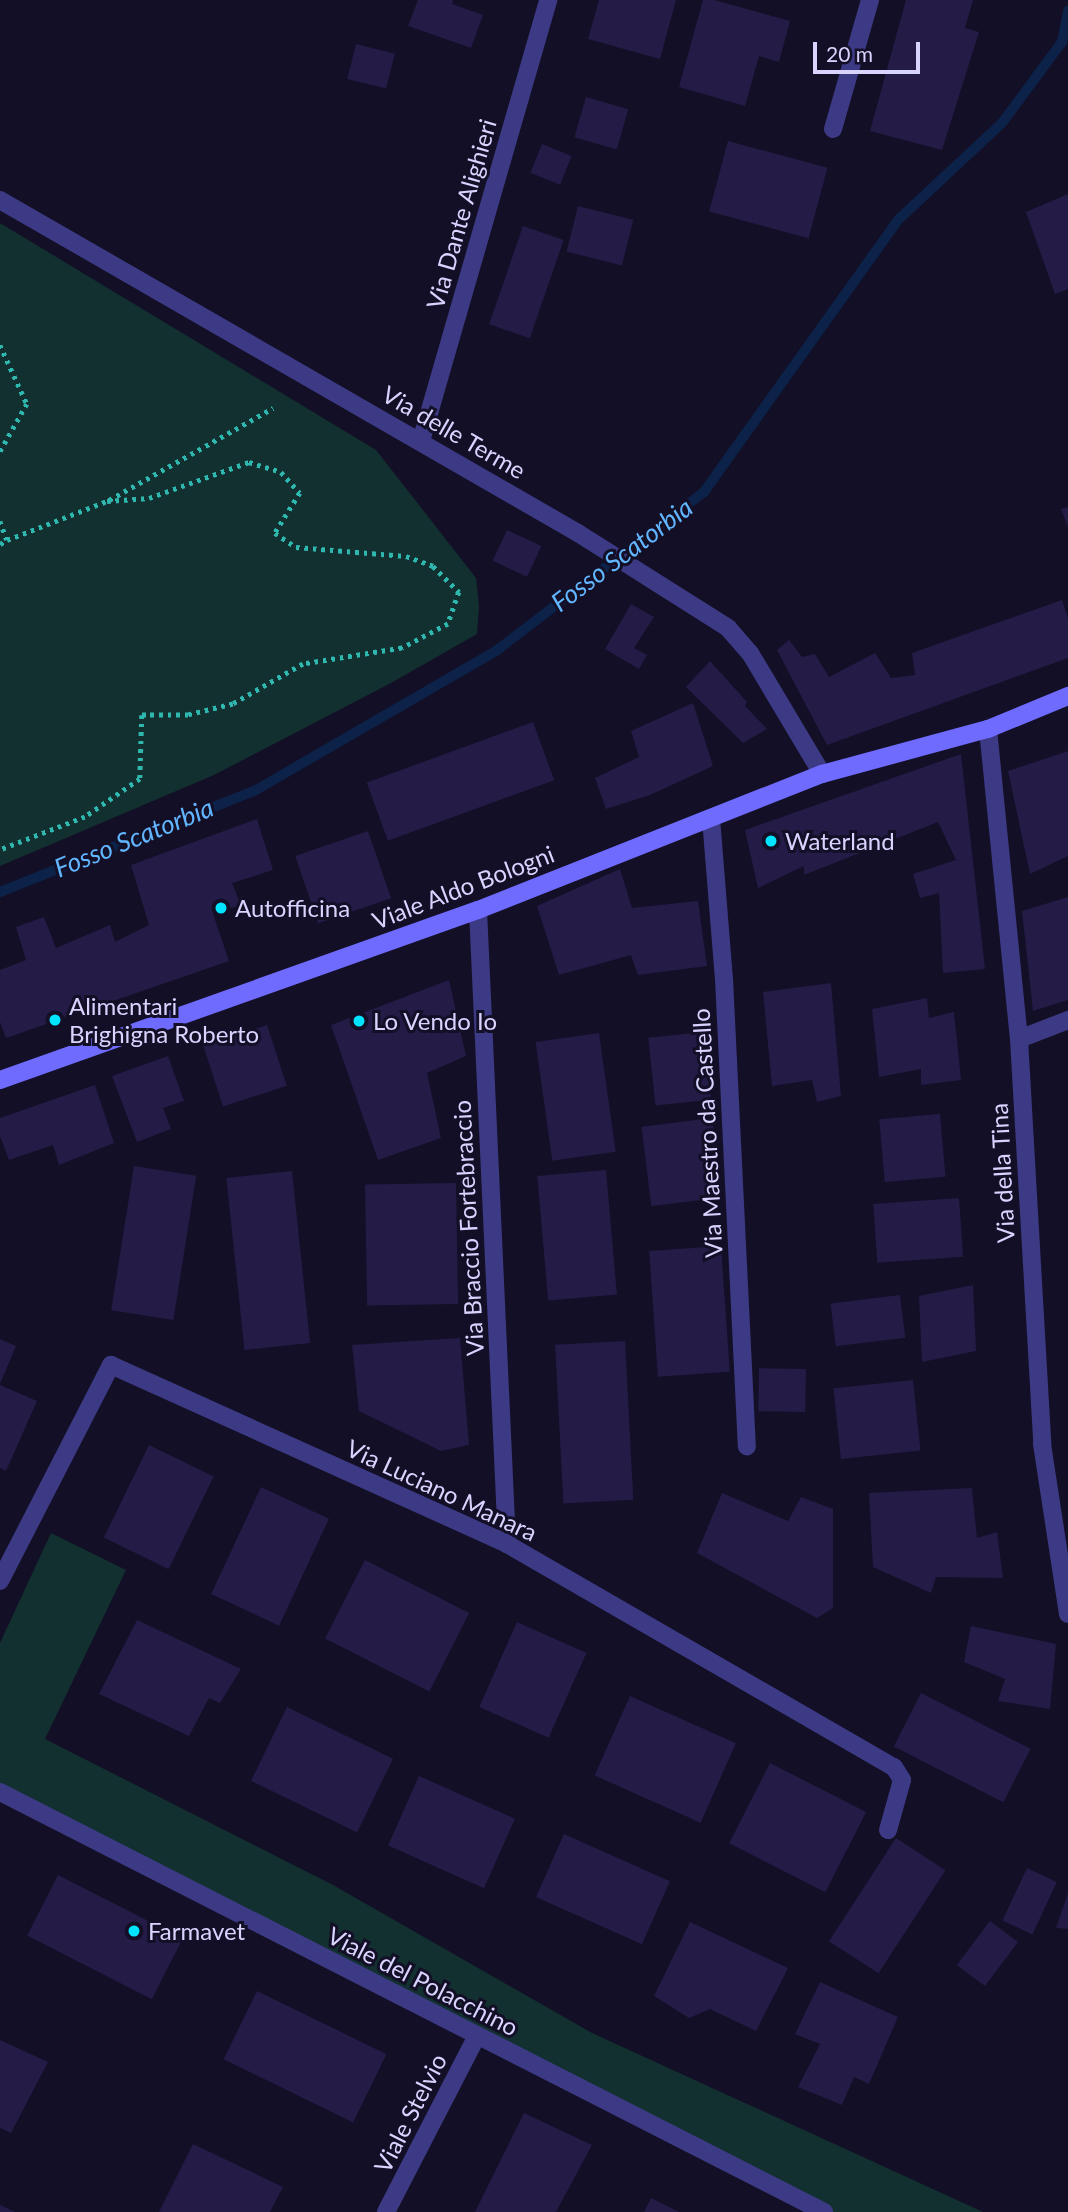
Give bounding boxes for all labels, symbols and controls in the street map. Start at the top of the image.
scale bar [816,28,923,72]
text: 20 m [826,41,873,66]
street label: Via Dante Alighieri [420,115,502,313]
street label: Via delle Terme [377,379,531,485]
water label: Fosso Scatorbia [545,492,699,618]
water label: Fosso Scatorbia [50,792,218,884]
place label: Waterland [785,827,895,855]
marker: Waterland [763,833,779,849]
street label: Viale Aldo Bologni [368,839,558,935]
place label: Autofficina [235,894,350,922]
marker: Autofficina [213,900,229,916]
place label: Alimentari Brighigna Roberto [69,992,259,1048]
place label: Lo Vendo Io [373,1007,498,1035]
street label: Via Maestro da Castello [686,1008,728,1258]
marker: Alimentari Brighigna Roberto [47,1012,63,1028]
marker: Lo Vendo Io [351,1013,367,1029]
street label: Via Braccio Fortebraccio [447,1099,489,1357]
street label: Via della Tina [984,1102,1020,1244]
street label: Via Luciano Manara [342,1433,542,1547]
place label: Farmavet [148,1917,245,1945]
street label: Viale del Polacchino [323,1920,523,2042]
marker: Farmavet [126,1923,142,1939]
street label: Viale Stelvio [368,2049,452,2177]

